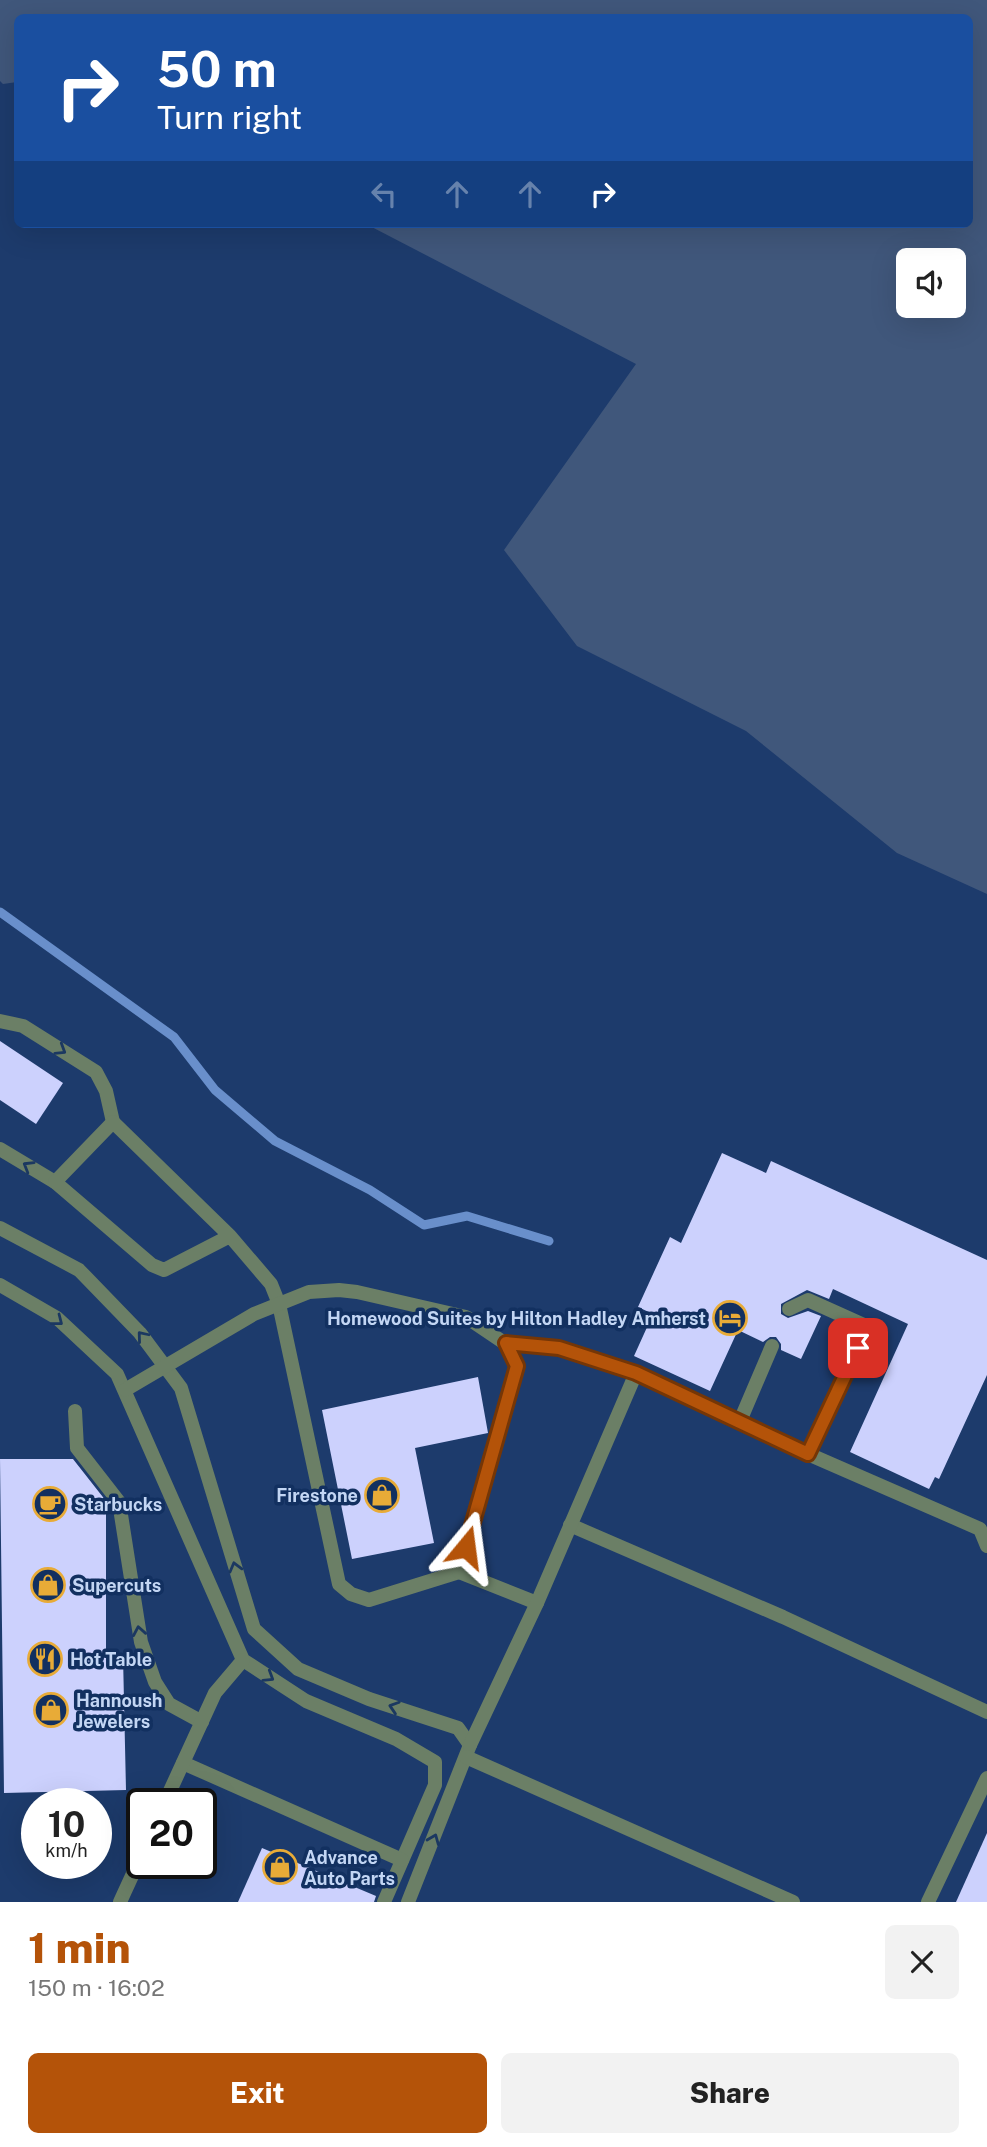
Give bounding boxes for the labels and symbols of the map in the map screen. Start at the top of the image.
one-way arrow [53,1041,66,1054]
one-way arrow [22,1161,35,1174]
hotel icon: Homewood Suites by Hilton Hadley Amherst [711,1299,749,1337]
place label: Homewood Suites by Hilton Hadley Amherst [327,1308,706,1329]
one-way arrow [50,1313,63,1325]
pin [828,1318,888,1378]
one-way arrow [138,1331,150,1344]
shop icon: Firestone [363,1476,401,1514]
cafe icon: Starbucks [31,1485,69,1523]
place label: Firestone [276,1485,358,1506]
place label: Starbucks [74,1494,162,1515]
position arrow [429,1510,503,1584]
one-way arrow [228,1561,243,1573]
shop icon: Supercuts [29,1566,67,1604]
place label: Supercuts [72,1575,161,1596]
one-way arrow [132,1625,147,1637]
restaurant icon: Hot Table [26,1640,64,1678]
place label: Hot Table [70,1649,152,1670]
one-way arrow [261,1669,274,1681]
place label: Hannoush Jewelers [76,1690,163,1732]
shop icon: Hannoush Jewelers [32,1691,70,1729]
one-way arrow [388,1700,400,1715]
speed limit sign: 20 [126,1788,217,1879]
one-way arrow [426,1834,440,1846]
place label: Advance Auto Parts [304,1847,395,1889]
shop icon: Advance Auto Parts [261,1848,299,1886]

